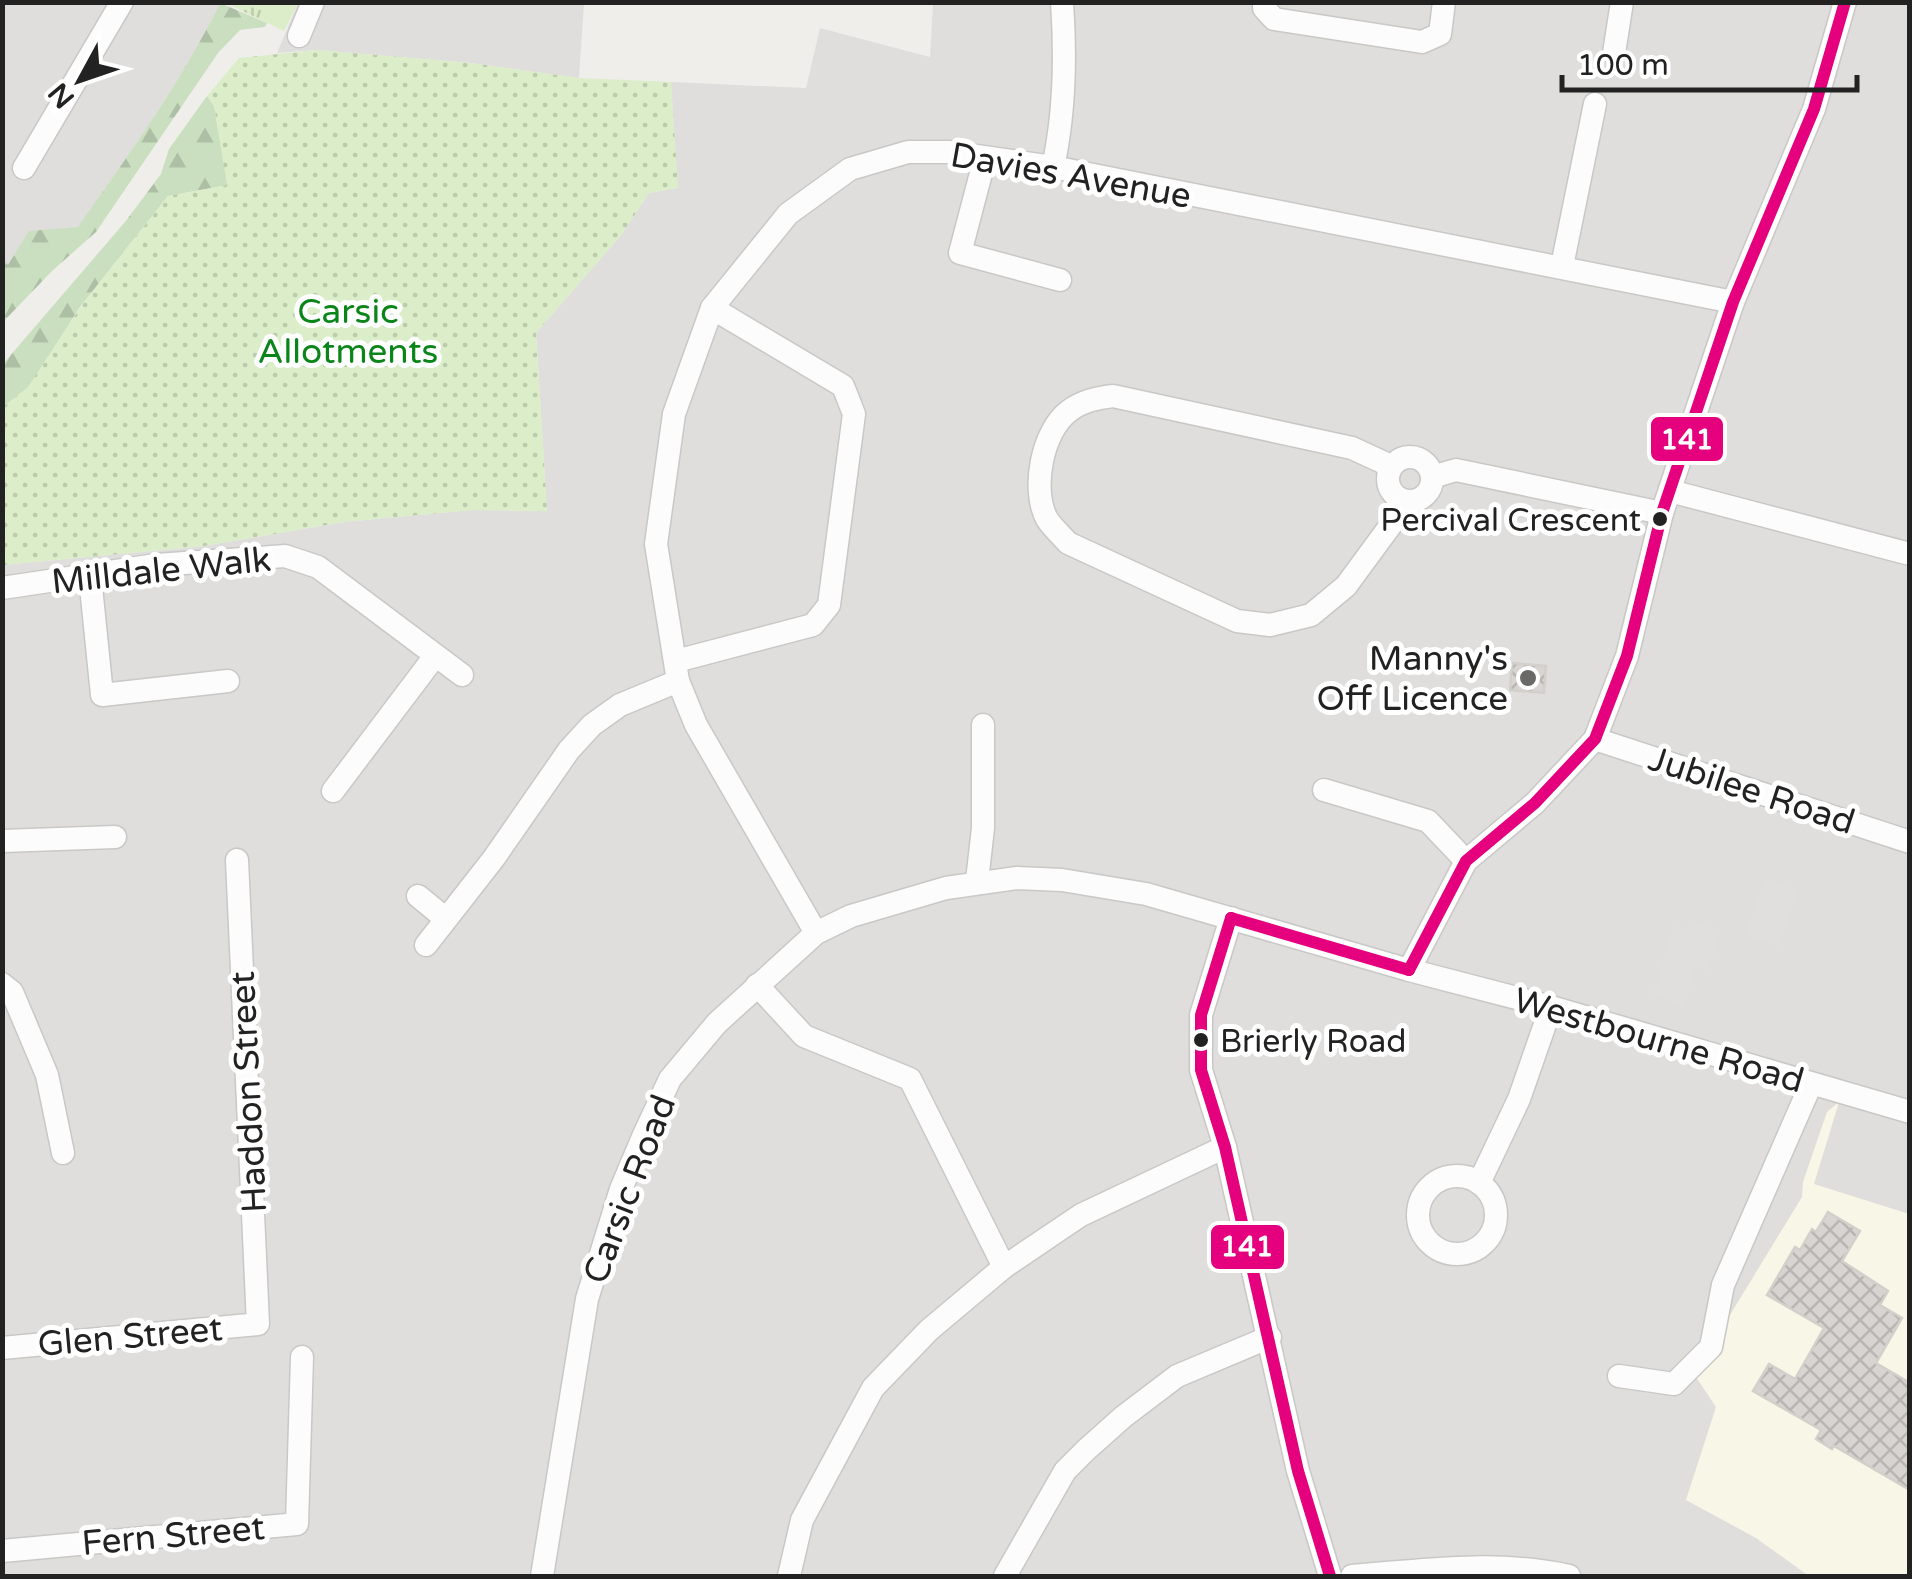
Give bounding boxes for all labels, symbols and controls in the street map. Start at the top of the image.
north arrow [30,30,130,130]
scale bar [1562,30,1857,92]
text: 100 m [1577,47,1669,84]
text: N [41,76,82,115]
street label: Davies Avenue [947,134,1194,218]
park label: Carsic Allotments [258,291,438,373]
line badge: 141 [1649,415,1725,463]
text: 141 [1661,423,1713,457]
place label: Percival Crescent [1380,502,1641,540]
marker: Percival Crescent [1650,509,1670,529]
street label: Milldale Walk [49,539,273,603]
place label: Manny's Off Licence [1317,638,1508,720]
marker: Manny's Off Licence [1517,667,1539,689]
street label: Jubilee Road [1644,738,1860,844]
street label: Haddon Street [222,970,276,1214]
street label: Westbourne Road [1509,979,1809,1102]
place label: Brierly Road [1220,1023,1406,1061]
marker: Brierly Road [1191,1030,1211,1050]
street label: Carsic Road [575,1089,685,1290]
line badge: 141 [1209,1223,1286,1271]
text: 141 [1221,1230,1273,1264]
street label: Glen Street [36,1308,224,1366]
street label: Fern Street [80,1507,266,1565]

